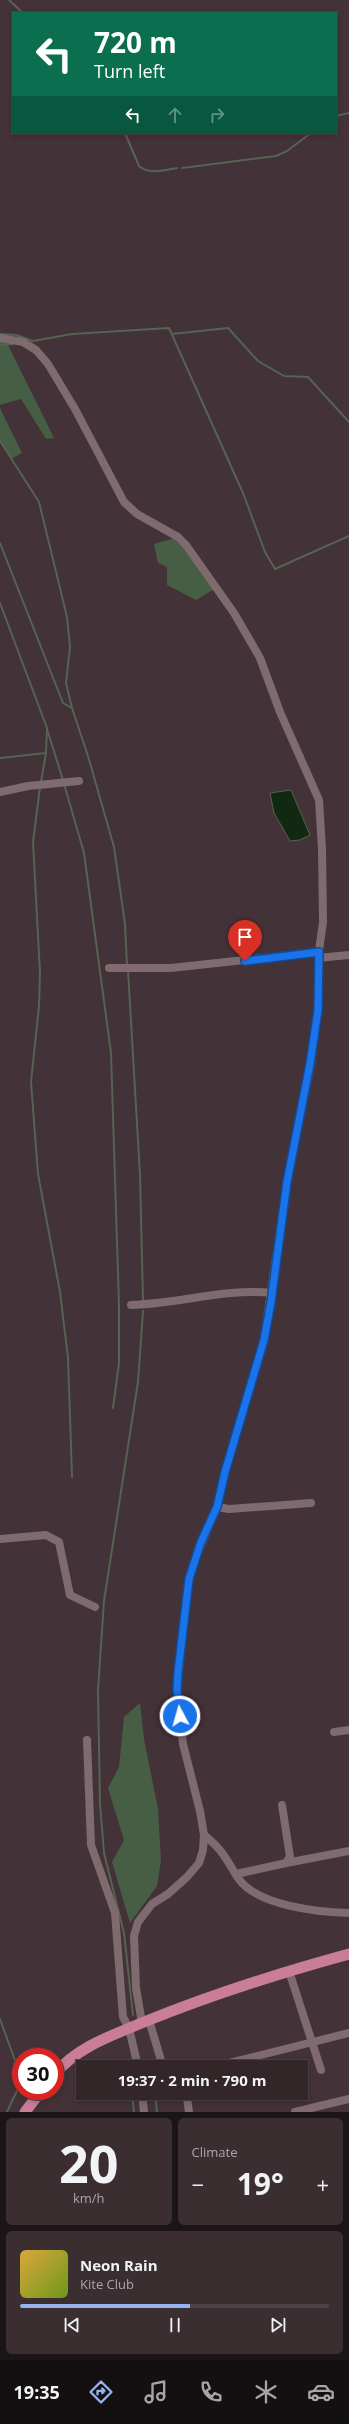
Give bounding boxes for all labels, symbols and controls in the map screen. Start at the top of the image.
text: 720 m [94,23,177,61]
icon: left [28,28,80,80]
text: Turn left [94,59,165,83]
icon: left [122,104,144,126]
icon: ahead [164,104,186,126]
icon: right [206,104,228,126]
pin [228,920,262,961]
icon: arrive [234,926,256,948]
position arrow [159,1695,201,1737]
speed limit sign: 30 [12,2048,64,2100]
text: 19:37 · 2 min · 790 m [118,2070,266,2090]
text: 20 [59,2127,118,2198]
text: Climate [192,2143,237,2161]
text: 19° [237,2163,284,2204]
text: − [192,2169,204,2199]
text: + [316,2169,329,2199]
text: km/h [73,2189,105,2207]
text: Neon Rain [80,2255,158,2275]
text: Kite Club [80,2275,134,2293]
icon: previous [61,2314,83,2336]
icon: pause [164,2314,186,2336]
icon: next [267,2314,289,2336]
icon: directions [87,2378,115,2406]
icon: music [142,2378,170,2406]
icon: phone [197,2378,225,2406]
icon: climate [252,2378,280,2406]
icon: car [307,2378,335,2406]
text: 19:35 [14,2380,60,2404]

